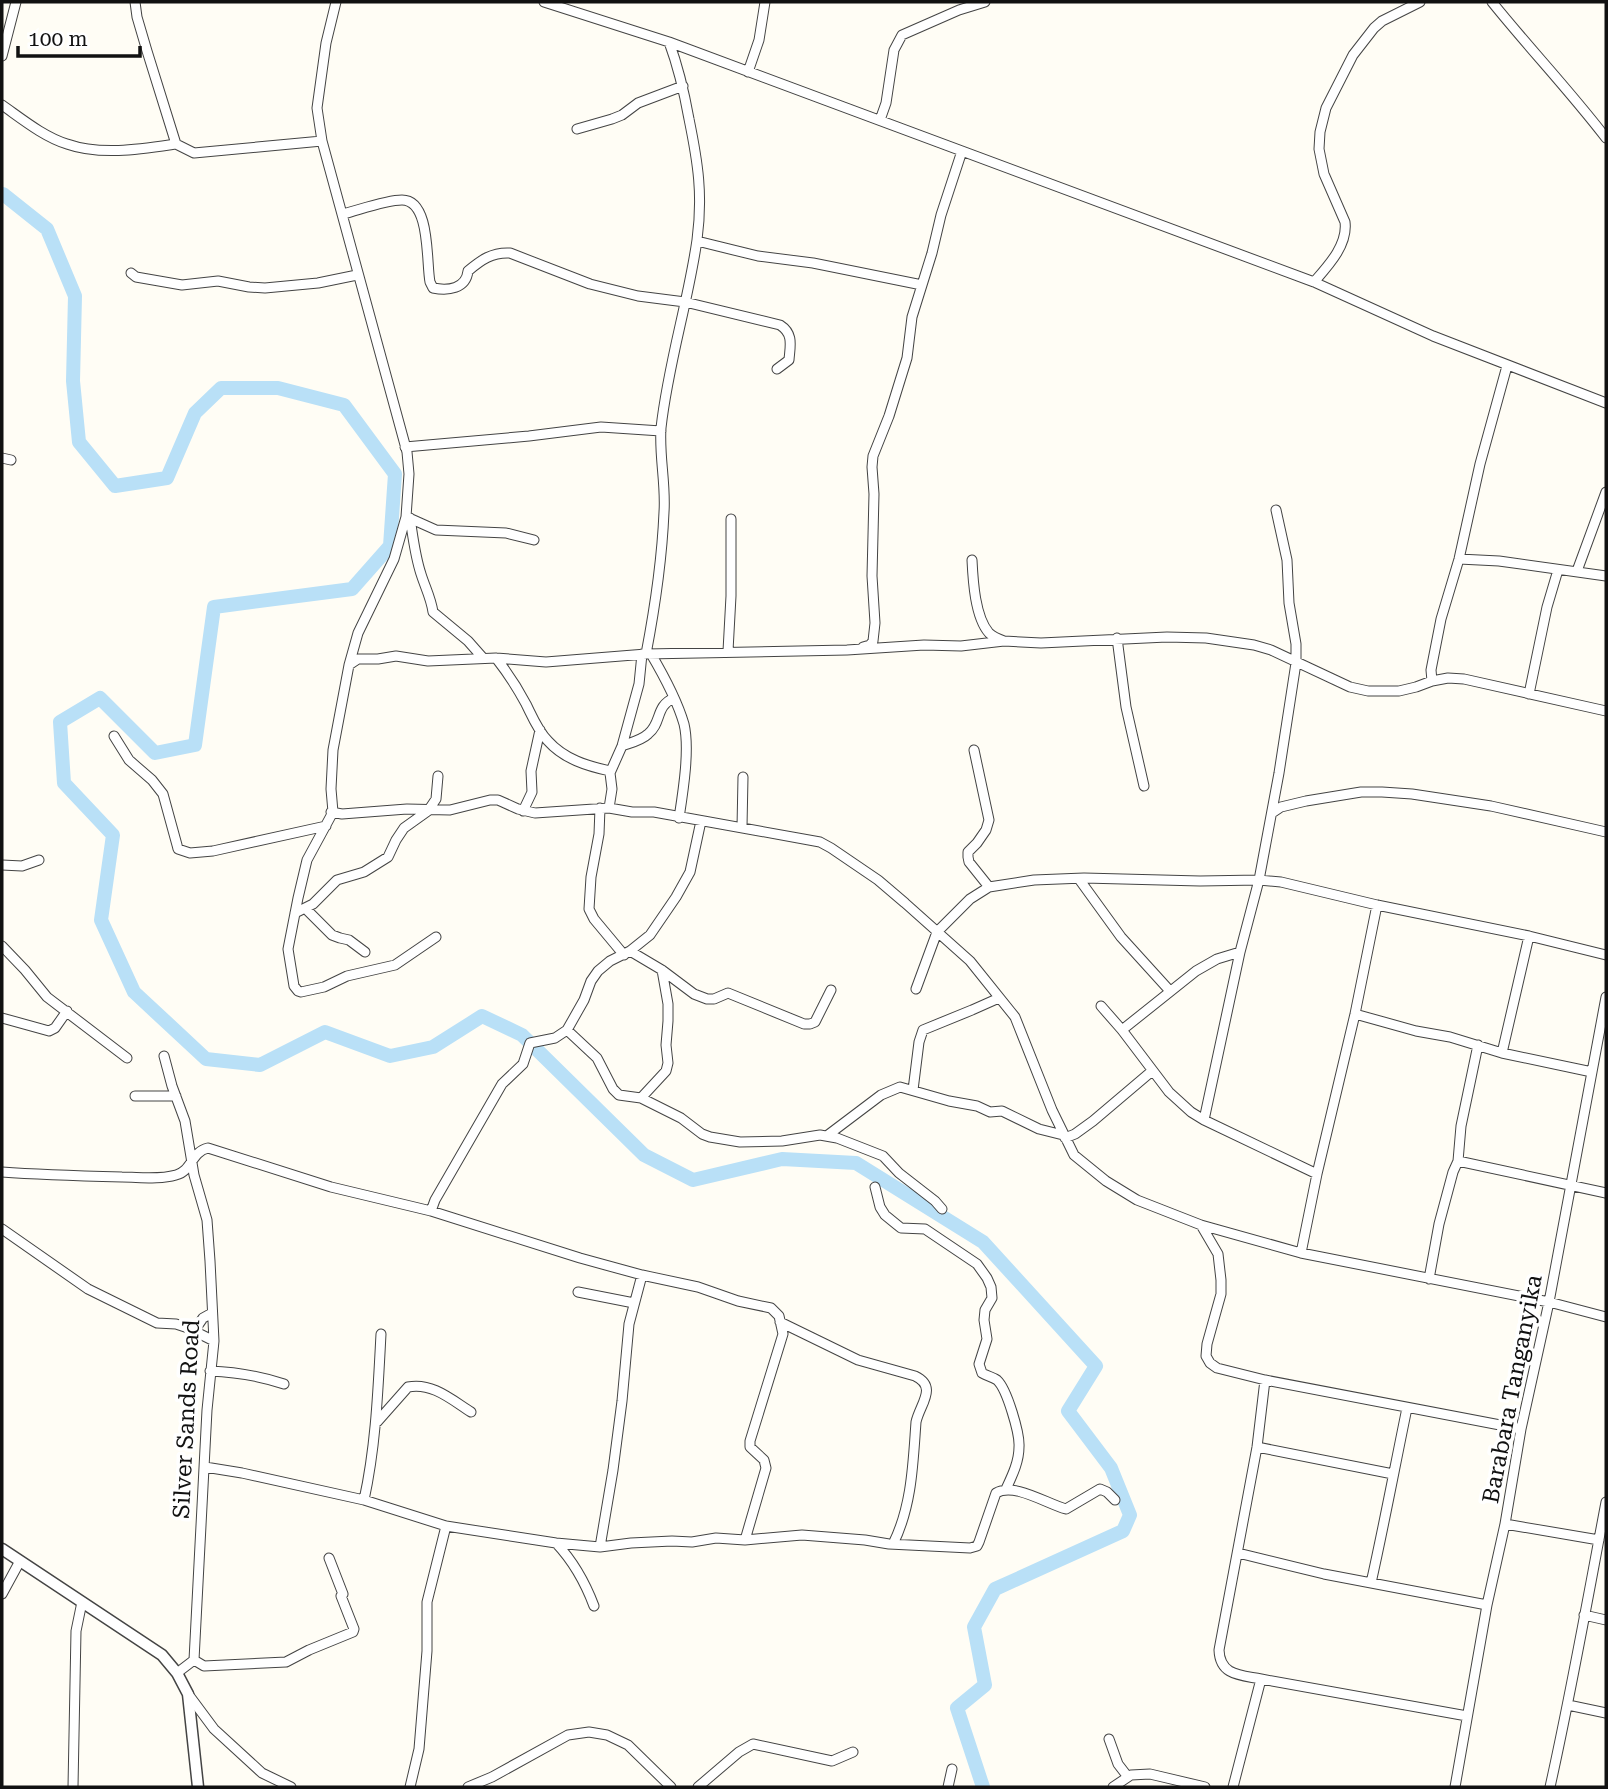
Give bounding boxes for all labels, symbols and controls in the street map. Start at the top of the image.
scale bar [18,14,140,58]
text: 100 m [28,27,88,51]
street label: Barabara Tanganyika [1477,1272,1548,1506]
street label: Silver Sands Road [168,1319,205,1519]

